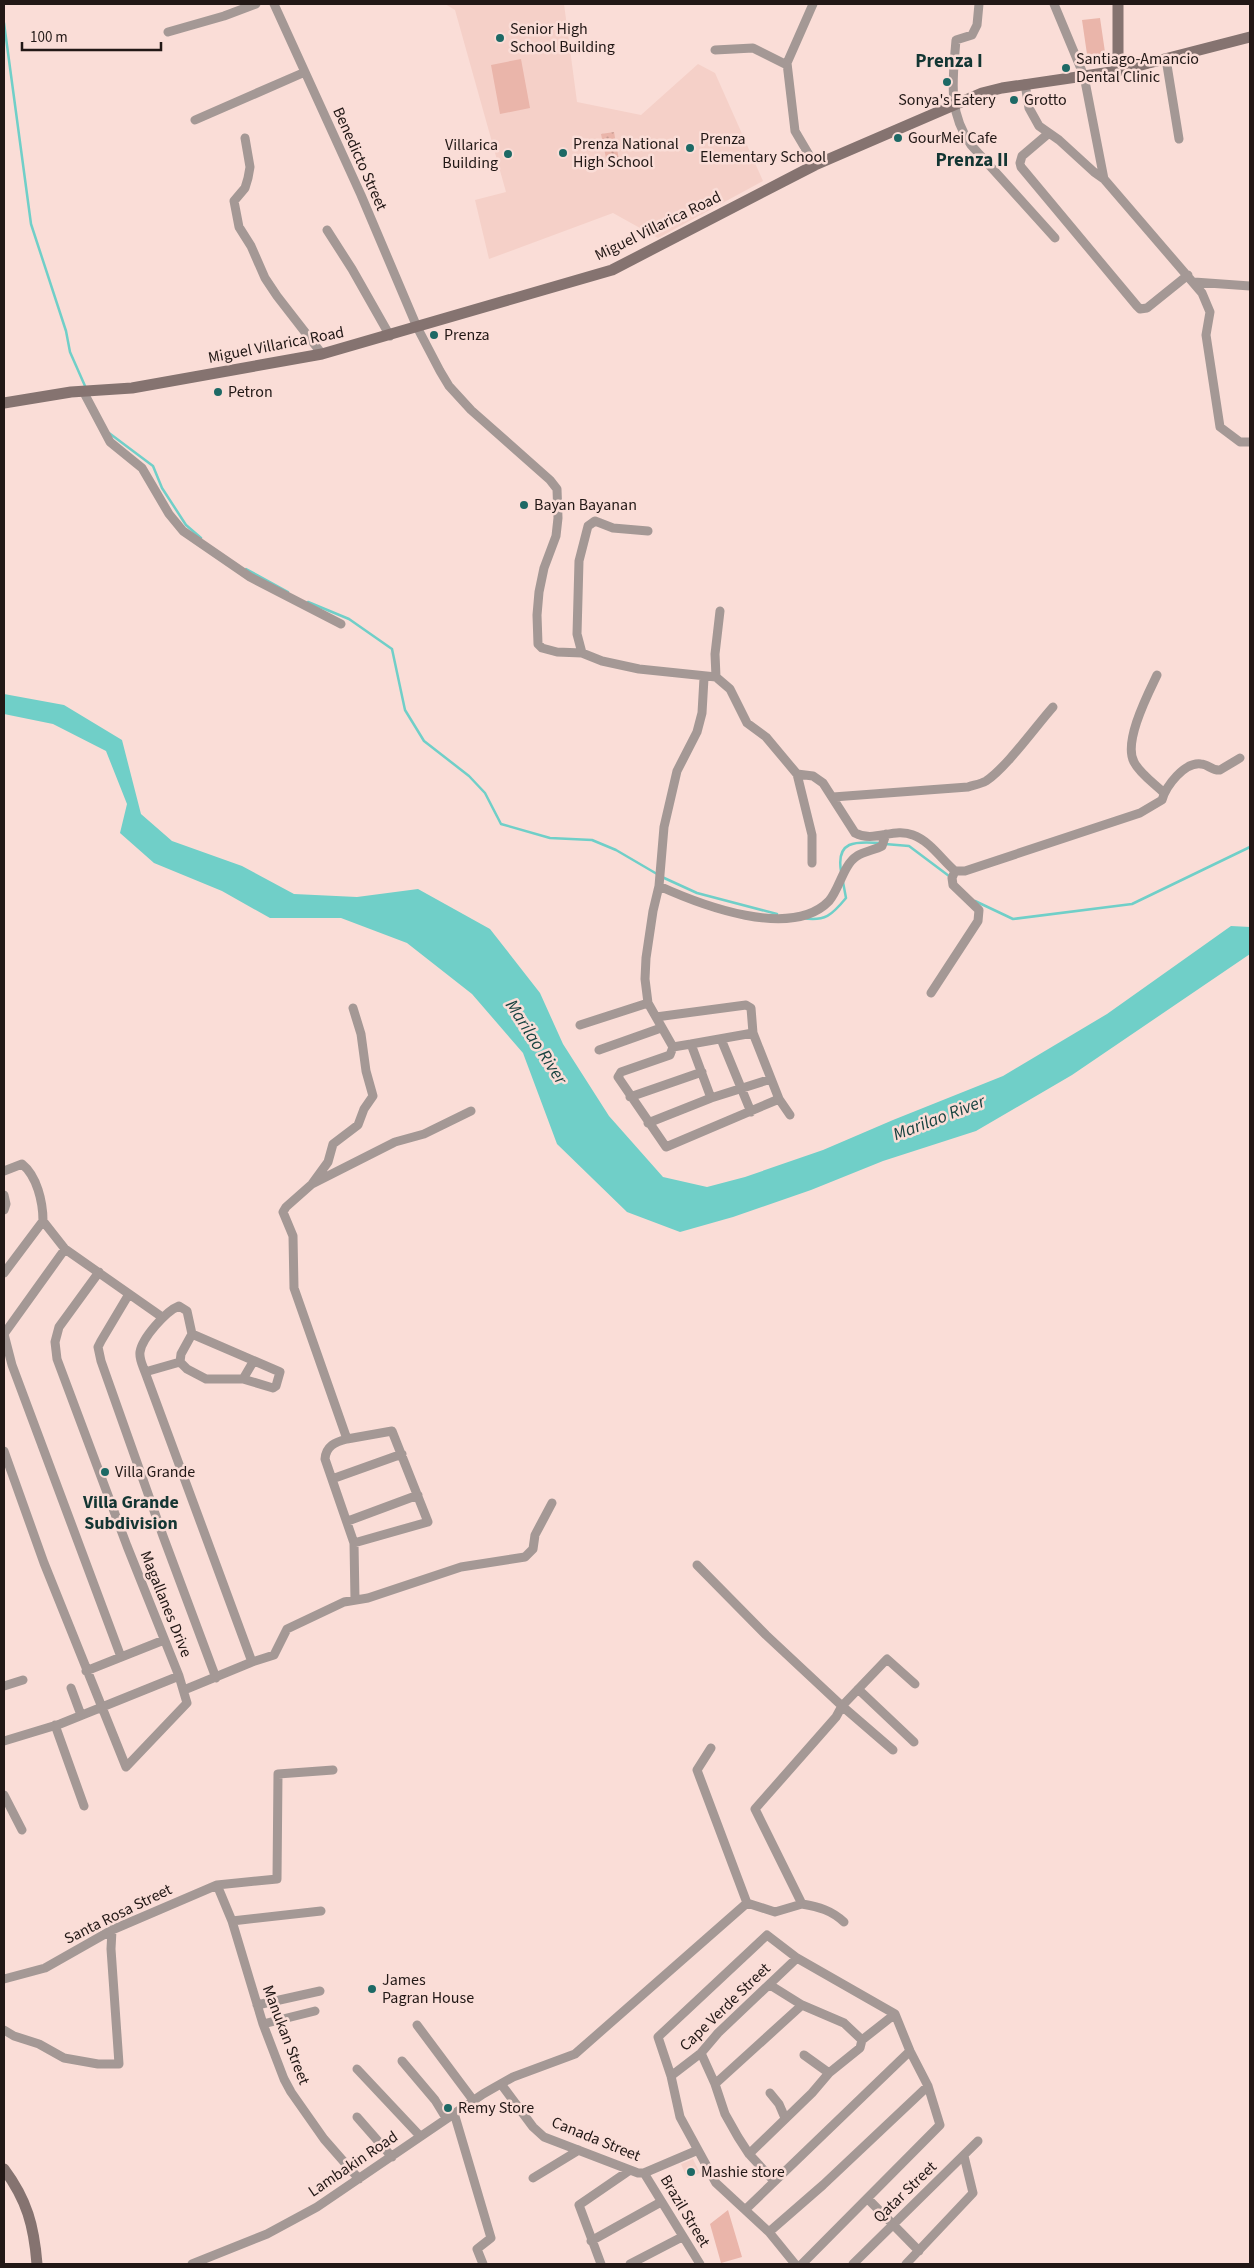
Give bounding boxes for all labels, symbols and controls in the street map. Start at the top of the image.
place label: Senior High School Building [510,18,615,58]
scale bar [22,20,161,52]
text: 100 m [30,27,68,48]
marker: Senior High School Building [494,32,506,44]
district label: Prenza I [915,48,983,75]
place label: Santiago-Amancio Dental Clinic [1076,48,1199,88]
marker: Santiago-Amancio Dental Clinic [1060,62,1072,74]
marker: Sonya's Eatery [941,76,953,88]
place label: Sonya's Eatery [898,89,996,111]
place label: Grotto [1024,89,1067,111]
marker: Grotto [1008,94,1020,106]
street label: Benedicto Street [327,104,393,215]
place label: GourMei Cafe [908,127,997,149]
place label: Prenza Elementary School [700,128,826,168]
marker: GourMei Cafe [892,132,904,144]
place label: Prenza National High School [573,133,679,173]
place label: Villarica Building [442,134,498,174]
marker: Prenza Elementary School [684,142,696,154]
marker: Prenza National High School [557,147,569,159]
district label: Prenza II [935,147,1009,174]
marker: Villarica Building [502,148,514,160]
street label: Miguel Villarica Road [591,186,725,266]
street label: Miguel Villarica Road [206,321,346,369]
place label: Prenza [444,324,490,346]
marker: Prenza [428,329,440,341]
place label: Petron [228,381,273,403]
marker: Petron [212,386,224,398]
place label: Bayan Bayanan [534,494,637,516]
marker: Bayan Bayanan [518,499,530,511]
water label: Marilao River [499,995,573,1090]
water label: Marilao River [889,1089,989,1147]
place label: Villa Grande [115,1461,195,1483]
marker: Villa Grande [99,1466,111,1478]
district label: Villa Grande Subdivision [82,1490,179,1536]
street label: Magallanes Drive [135,1547,197,1661]
street label: Santa Rosa Street [60,1878,176,1950]
street label: Cape Verde Street [675,1957,776,2056]
place label: James Pagran House [382,1969,474,2009]
street label: Manukan Street [257,1982,315,2089]
marker: James Pagran House [366,1983,378,1995]
place label: Remy Store [458,2097,534,2119]
marker: Remy Store [442,2102,454,2114]
street label: Canada Street [548,2111,644,2167]
street label: Lambakin Road [304,2126,402,2202]
street label: Qatar Street [868,2156,942,2228]
place label: Mashie store [701,2161,785,2183]
marker: Mashie store [685,2166,697,2178]
street label: Brazil Street [655,2171,716,2252]

